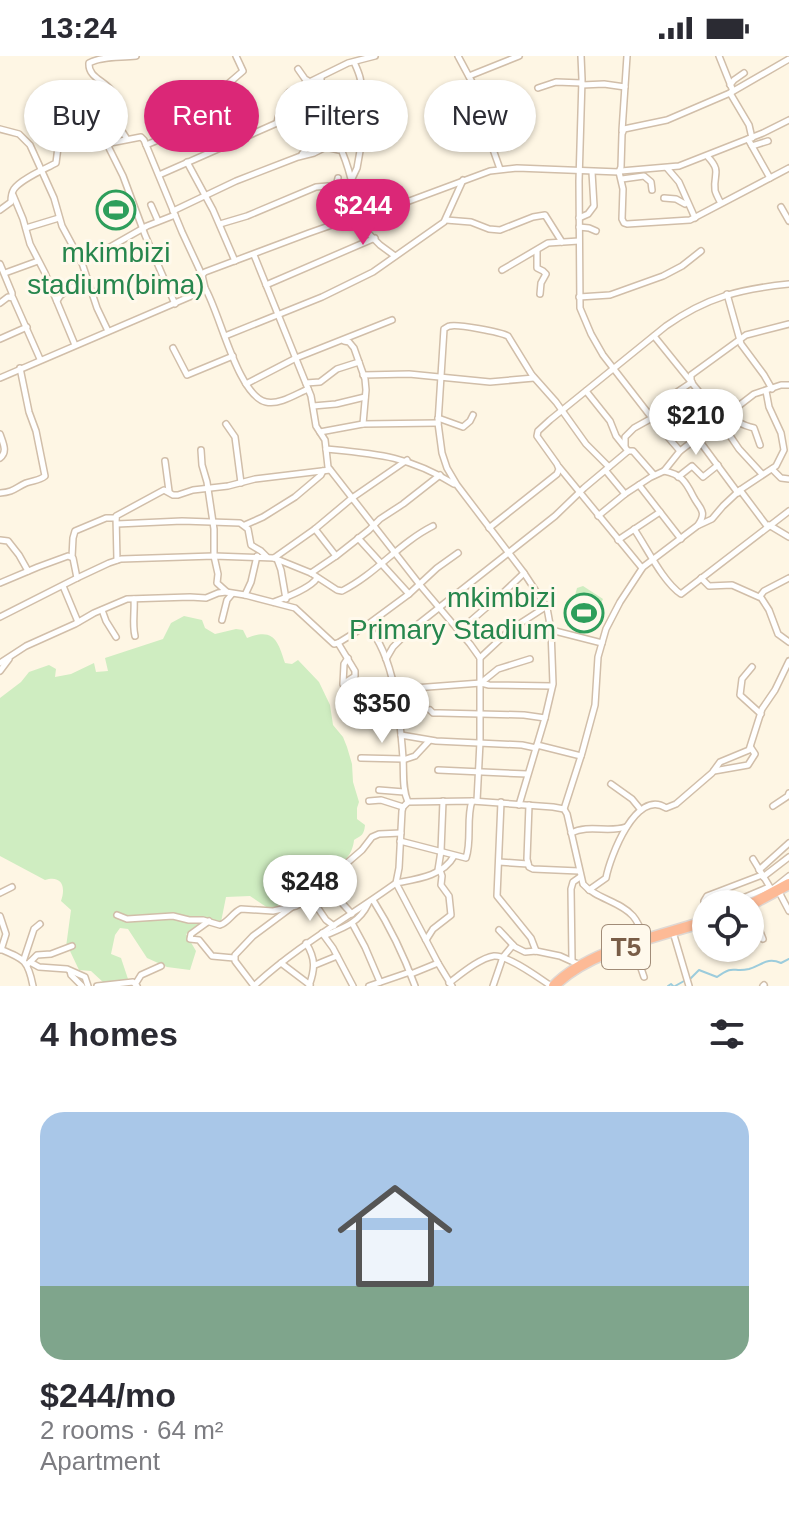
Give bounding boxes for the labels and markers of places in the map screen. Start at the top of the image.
pin: $244 [316,179,410,247]
sports icon: mkimbizi stadium(bima) [95,189,137,231]
place label: mkimbizi stadium(bima) [27,237,205,300]
pin: $210 [649,389,743,457]
place label: mkimbizi Primary Stadium [349,582,556,645]
sports icon: mkimbizi Primary Stadium [563,592,605,634]
pin: $350 [335,677,429,745]
pin: $248 [263,855,357,923]

